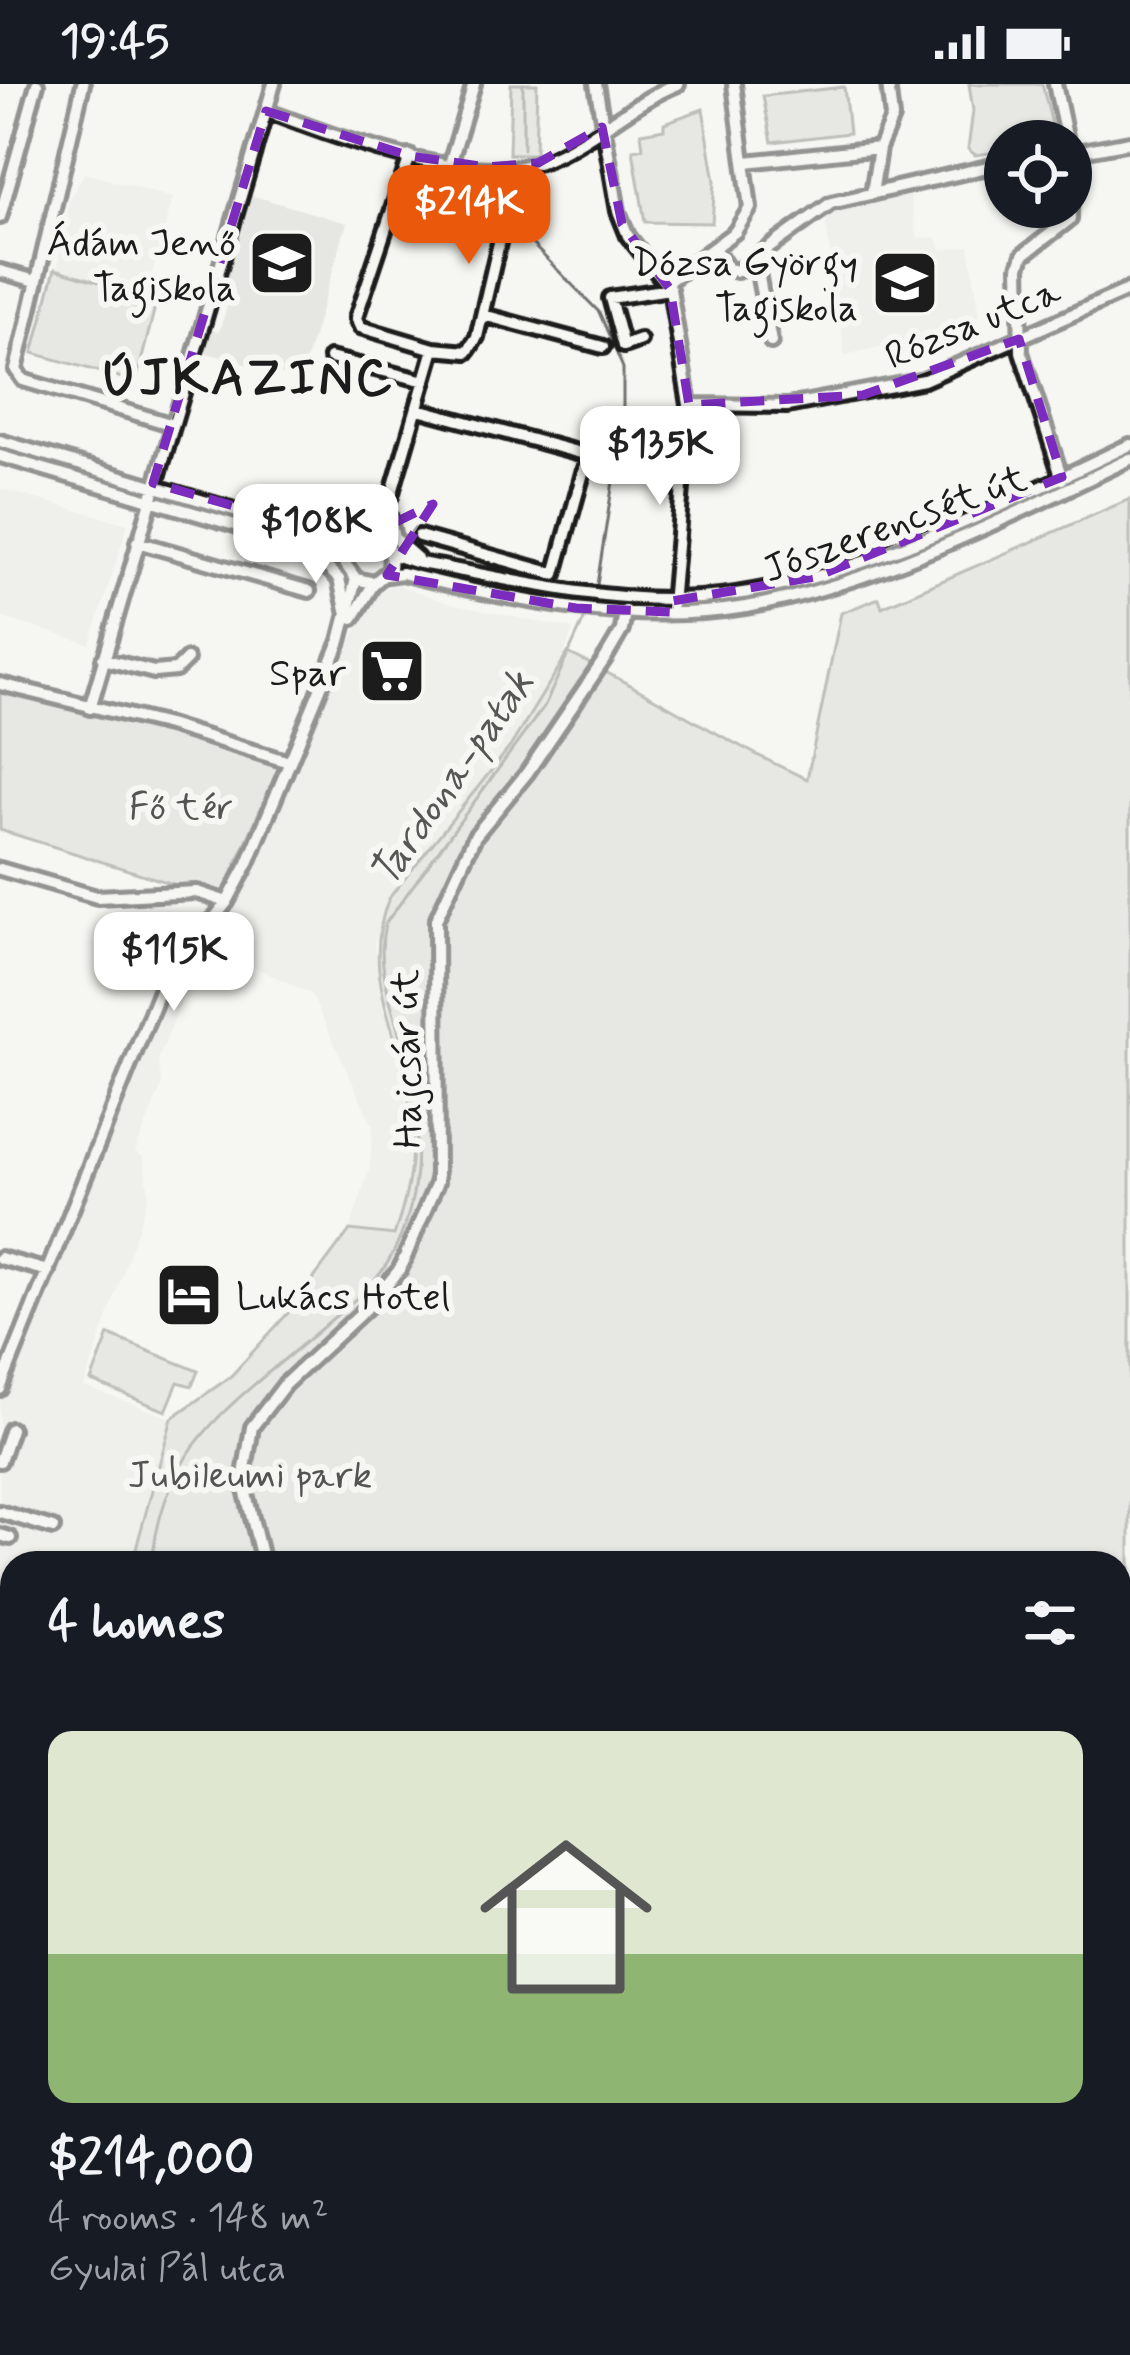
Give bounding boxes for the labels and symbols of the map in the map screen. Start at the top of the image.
pin: $214K [385,165,553,267]
place label: Ádám Jenő Tagiskola [47,219,236,318]
school or university icon: Ádám Jenő Tagiskola [247,228,317,298]
place label: Dózsa György Tagiskola [633,239,858,338]
school or university icon: Dózsa György Tagiskola [870,248,940,318]
street label: Rózsa utca [878,267,1069,383]
district label: ÚJKAZINC [99,347,395,413]
pin: $135K [576,406,744,508]
street label: Jószerencsét út [756,454,1034,597]
pin: $108K [232,484,400,586]
supermarket icon: Spar [357,636,427,706]
place label: Spar [269,649,347,700]
water label: Tardona-patak [358,659,548,899]
park label: Fő tér [129,783,233,834]
pin: $115K [90,912,258,1014]
street label: Hajcsár út [381,969,436,1149]
hotel icon: Lukács Hotel [154,1260,224,1330]
place label: Lukács Hotel [236,1273,450,1324]
park label: Jubileumi park [128,1451,372,1502]

